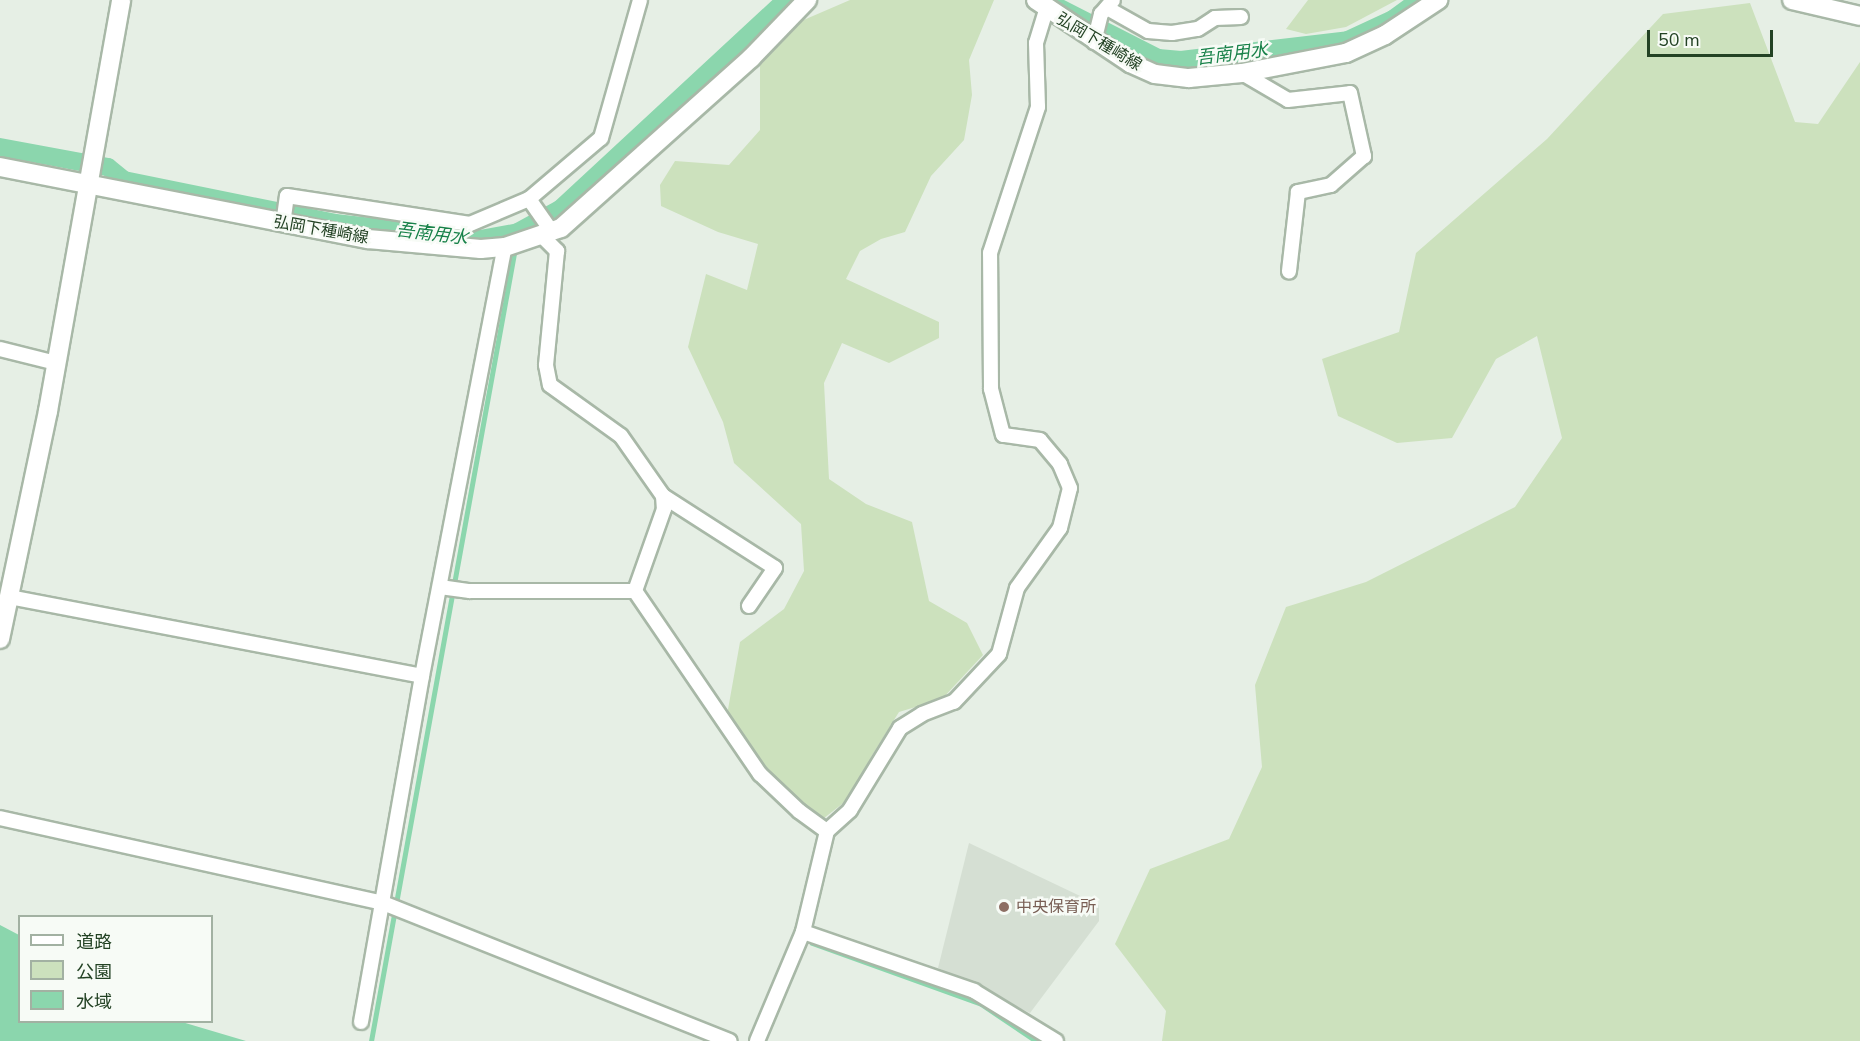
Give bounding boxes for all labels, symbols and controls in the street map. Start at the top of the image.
street label: 弘岡下種崎線 [1053,9,1145,75]
scale bar [1650,18,1776,56]
text: 50 m [1658,28,1700,52]
water label: 吾南用水 [1195,39,1269,69]
street label: 弘岡下種崎線 [272,212,370,248]
water label: 吾南用水 [395,219,469,249]
place label: 中央保育所 [1016,897,1096,917]
marker: 中央保育所 [997,900,1011,914]
legend [18,915,213,1023]
text: 道路 [76,930,112,954]
text: 公園 [76,960,112,984]
text: 水域 [76,990,112,1014]

